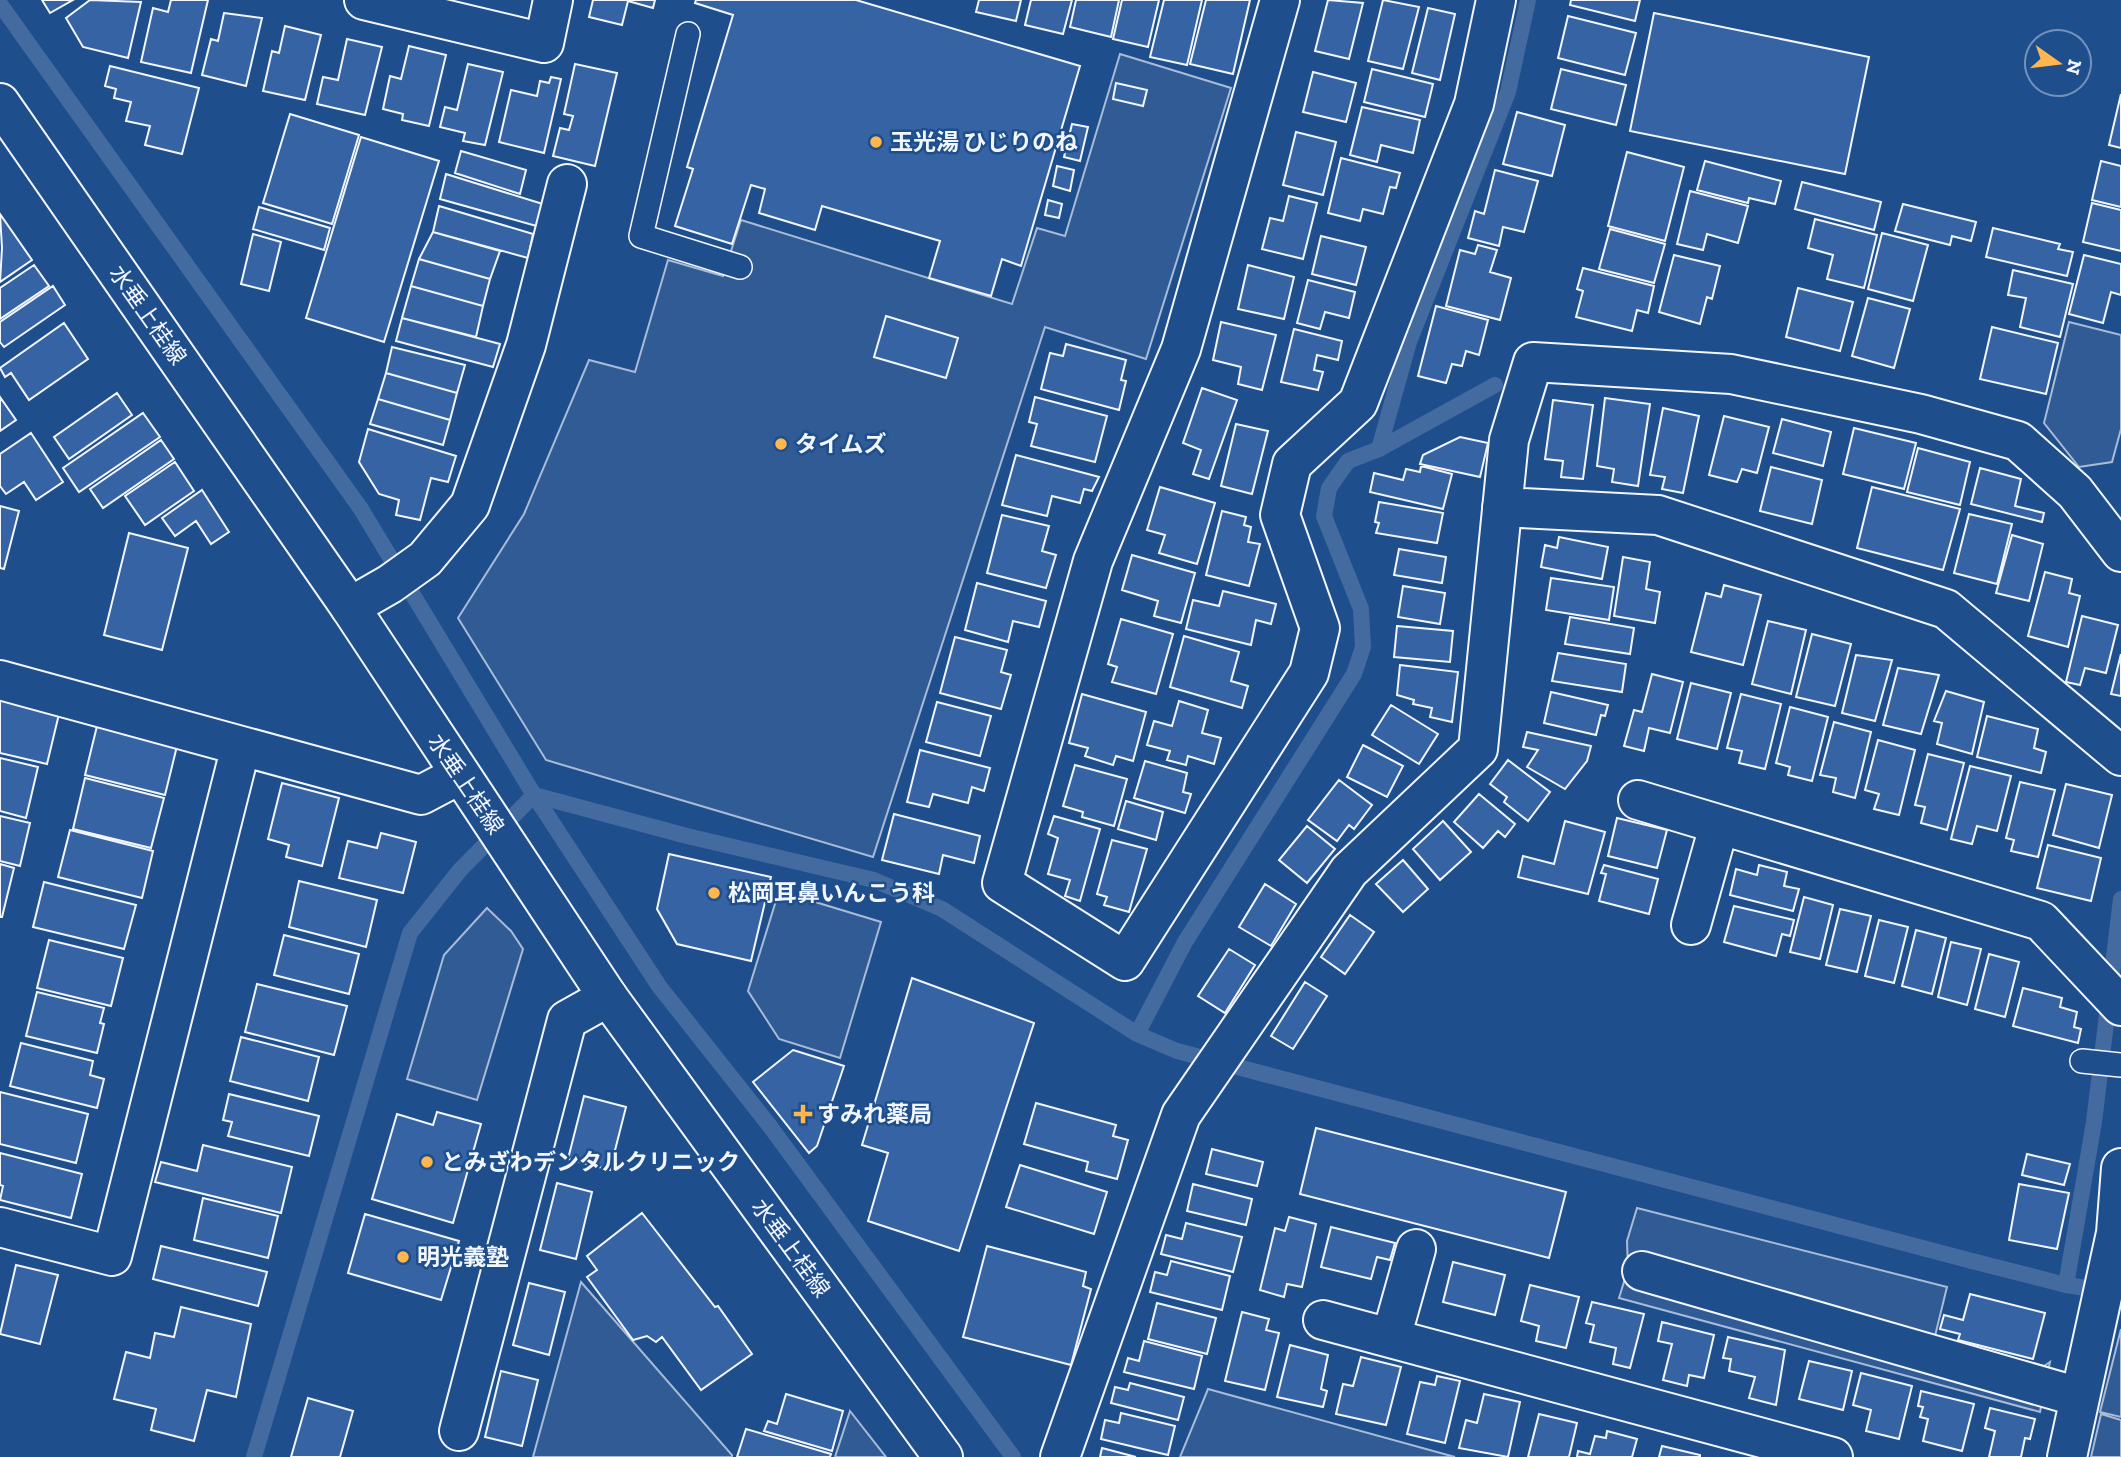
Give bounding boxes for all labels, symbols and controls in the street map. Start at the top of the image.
north arrow [2023,28,2093,98]
text: N [2061,57,2087,77]
place label: 玉光湯 ひじりのね [890,128,1078,156]
marker: 玉光湯 ひじりのね [868,134,884,150]
street label: 水垂上桂線 [104,260,192,370]
place label: タイムズ [795,430,887,458]
marker: タイムズ [773,436,789,452]
street label: 水垂上桂線 [422,729,510,839]
place label: 松岡耳鼻いんこう科 [728,879,935,907]
marker: 松岡耳鼻いんこう科 [706,885,722,901]
place label: すみれ薬局 [817,1100,932,1128]
marker: すみれ薬局 [795,1106,811,1122]
place label: とみざわデンタルクリニック [441,1148,740,1176]
marker: とみざわデンタルクリニック [419,1154,435,1170]
street label: 水垂上桂線 [746,1193,836,1303]
place label: 明光義塾 [417,1243,509,1271]
marker: 明光義塾 [395,1249,411,1265]

